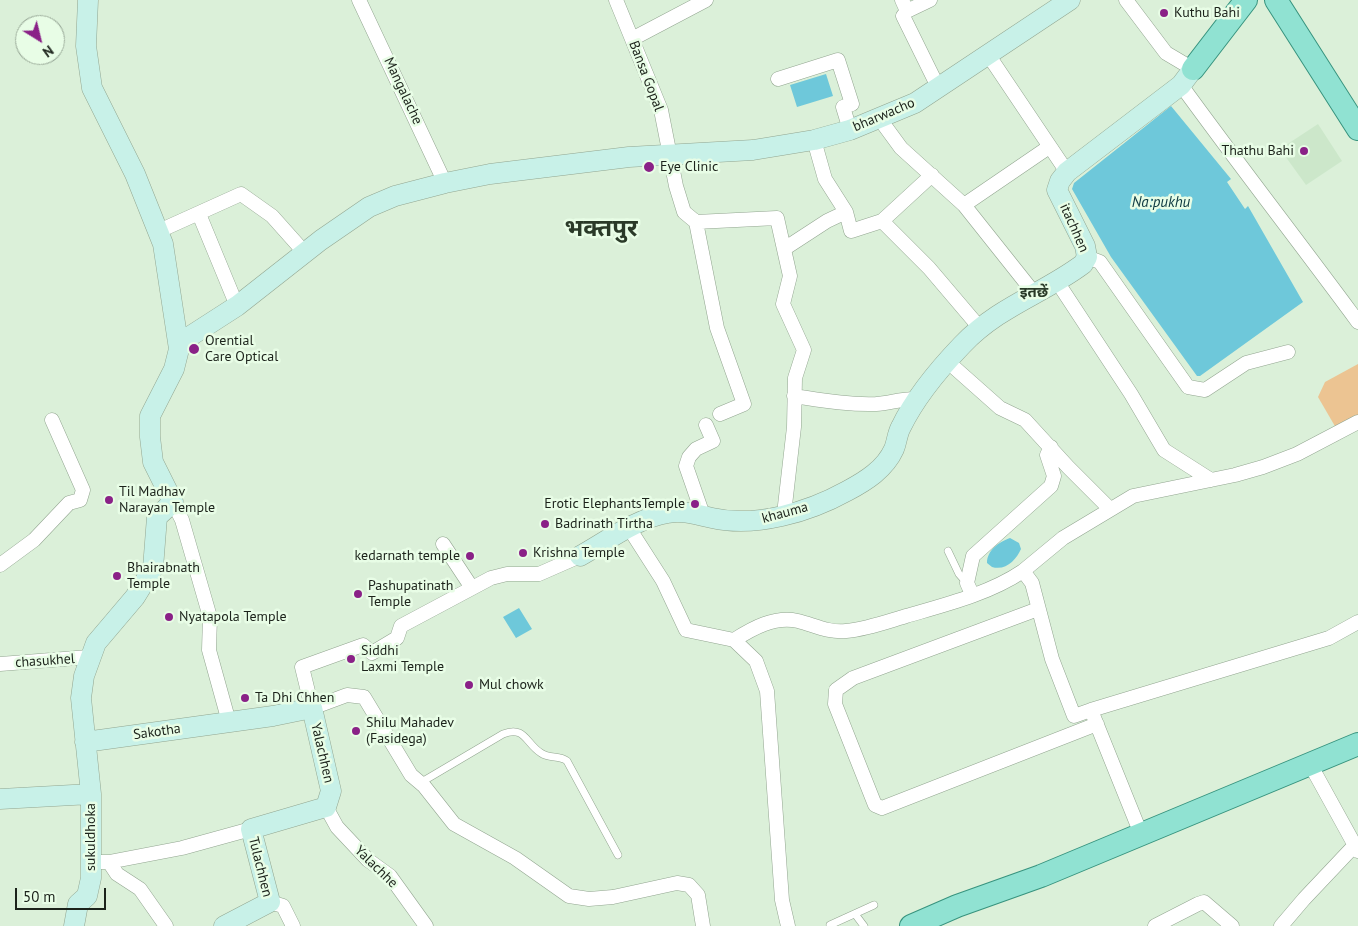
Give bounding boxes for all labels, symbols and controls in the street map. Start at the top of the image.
place label: Kuthu Bahi [1174,5,1240,21]
marker: Kuthu Bahi [1158,7,1170,19]
north arrow [15,15,65,65]
street label: Bansa Gopal [625,38,667,114]
text: N [39,41,57,61]
street label: Mangalache [380,55,426,127]
street label: bharwacho [851,94,917,136]
place label: Thathu Bahi [1221,143,1294,159]
marker: Thathu Bahi [1298,145,1310,157]
place label: Eye Clinic [660,159,718,175]
marker: Eye Clinic [642,160,656,174]
water label: Na:pukhu [1132,194,1190,212]
street label: itachhen [1056,201,1092,255]
district label: भक्तपुर [565,215,637,243]
district label: इतछें [1020,284,1048,302]
place label: Orential Care Optical [205,333,278,366]
marker: Orential Care Optical [187,342,201,356]
place label: Til Madhav Narayan Temple [119,484,215,516]
marker: Til Madhav Narayan Temple [103,494,115,506]
place label: Erotic ElephantsTemple [544,496,685,512]
marker: Erotic ElephantsTemple [689,498,701,510]
street label: khauma [760,499,810,527]
place label: Badrinath Tirtha [555,516,653,532]
marker: Badrinath Tirtha [539,518,551,530]
place label: Krishna Temple [533,545,625,561]
marker: Krishna Temple [517,547,529,559]
place label: kedarnath temple [355,548,460,564]
marker: kedarnath temple [464,550,476,562]
place label: Bhairabnath Temple [127,560,200,592]
marker: Bhairabnath Temple [111,570,123,582]
place label: Pashupatinath Temple [368,578,453,610]
marker: Pashupatinath Temple [352,588,364,600]
place label: Nyatapola Temple [179,609,287,625]
marker: Nyatapola Temple [163,611,175,623]
place label: Siddhi Laxmi Temple [361,643,444,676]
street label: chasukhel [15,651,75,671]
marker: Siddhi Laxmi Temple [345,653,357,665]
place label: Mul chowk [479,677,544,693]
marker: Mul chowk [463,679,475,691]
place label: Ta Dhi Chhen [255,690,334,706]
marker: Ta Dhi Chhen [239,692,251,704]
place label: Shilu Mahadev (Fasidega) [366,715,454,748]
street label: Sakotha [132,720,182,744]
street label: Yalachhen [307,721,337,785]
marker: Shilu Mahadev (Fasidega) [350,725,362,737]
street label: sukuldhoka [83,803,99,871]
street label: Tulachhen [244,835,276,899]
street label: Yalachhe [351,842,401,892]
scale bar [18,878,109,910]
text: 50 m [23,887,56,906]

